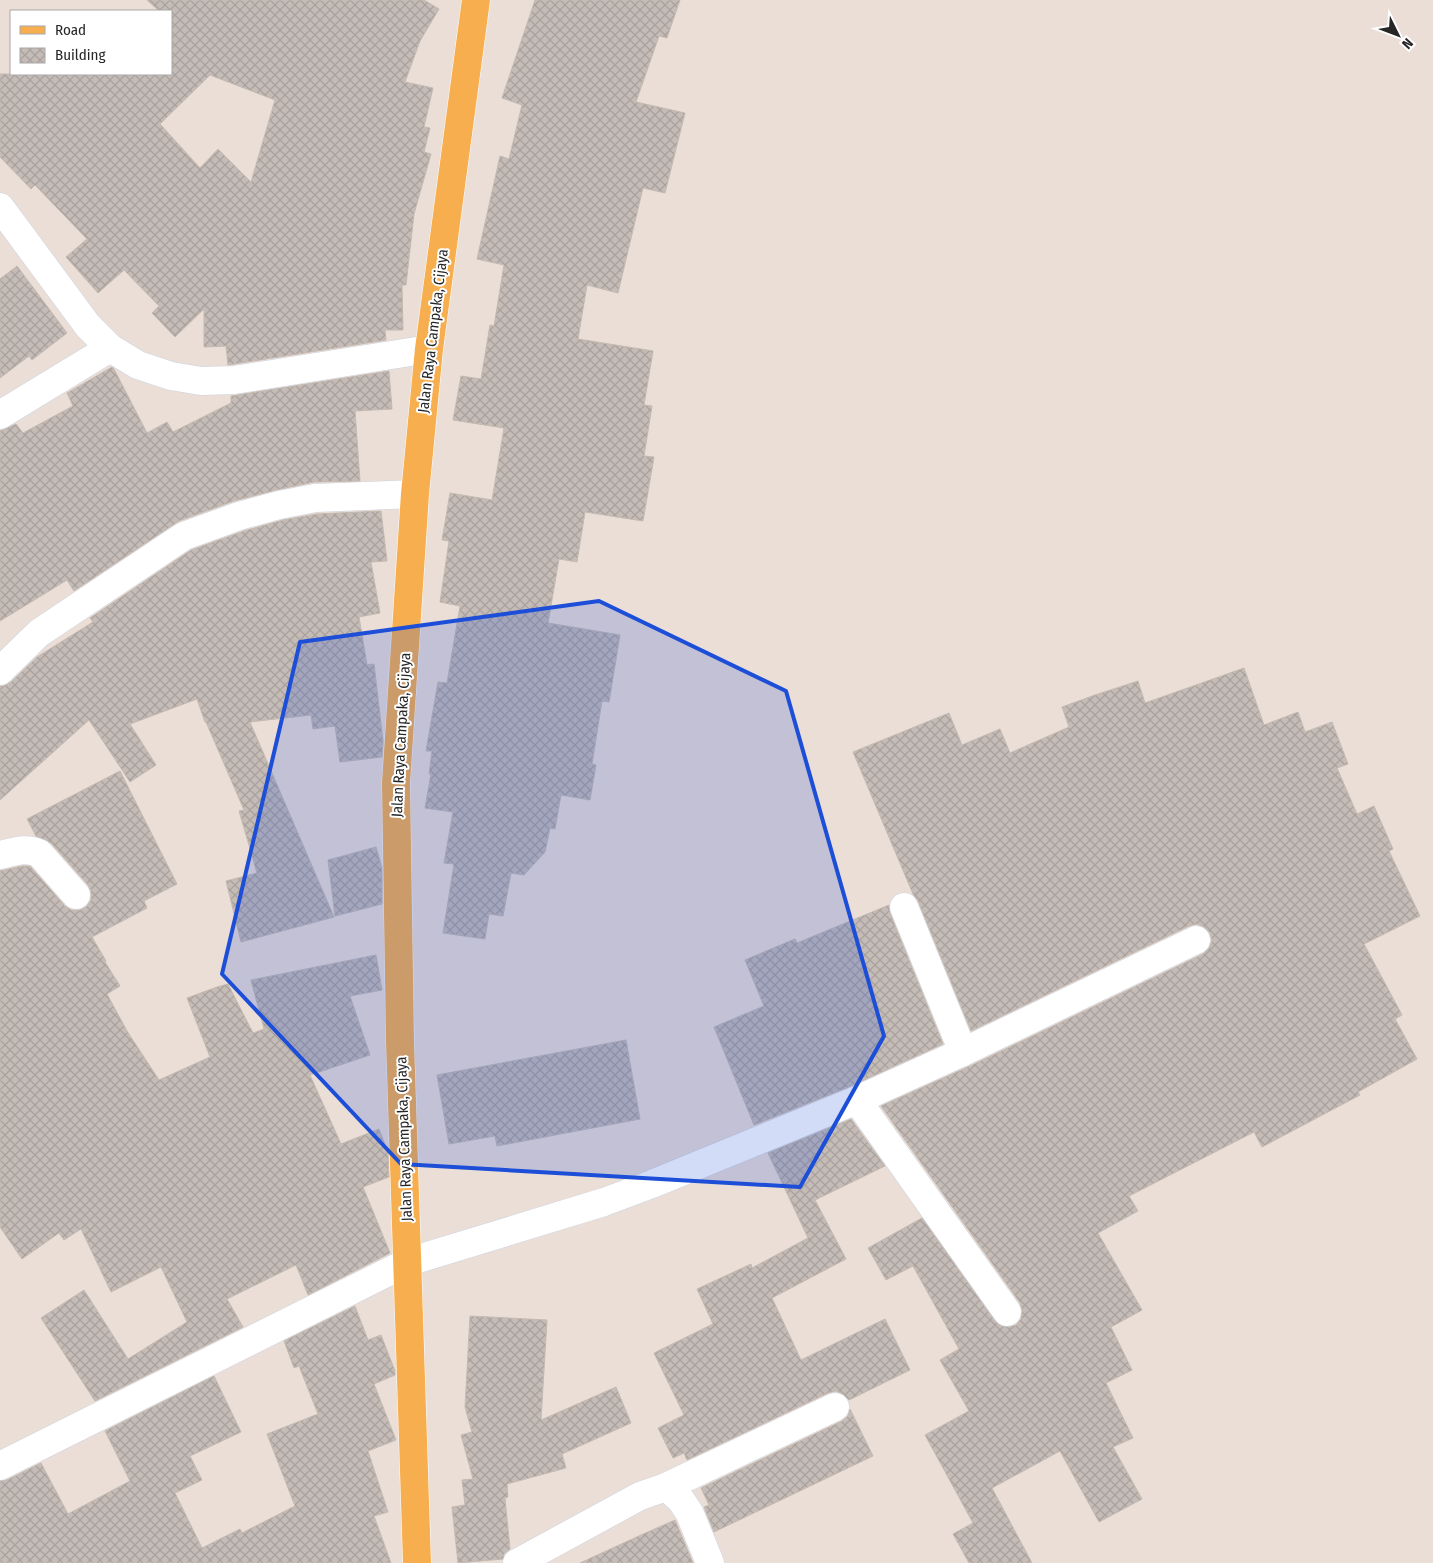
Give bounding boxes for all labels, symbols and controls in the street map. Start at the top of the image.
legend [10,10,172,75]
north arrow [1373,10,1423,60]
text: Road [55,21,86,39]
text: N [1398,35,1416,52]
text: Building [55,46,106,64]
street label: Jalan Raya Campaka, Cijaya [414,248,452,414]
street label: Jalan Raya Campaka, Cijaya [388,652,414,818]
street label: Jalan Raya Campaka, Cijaya [392,1056,416,1222]

